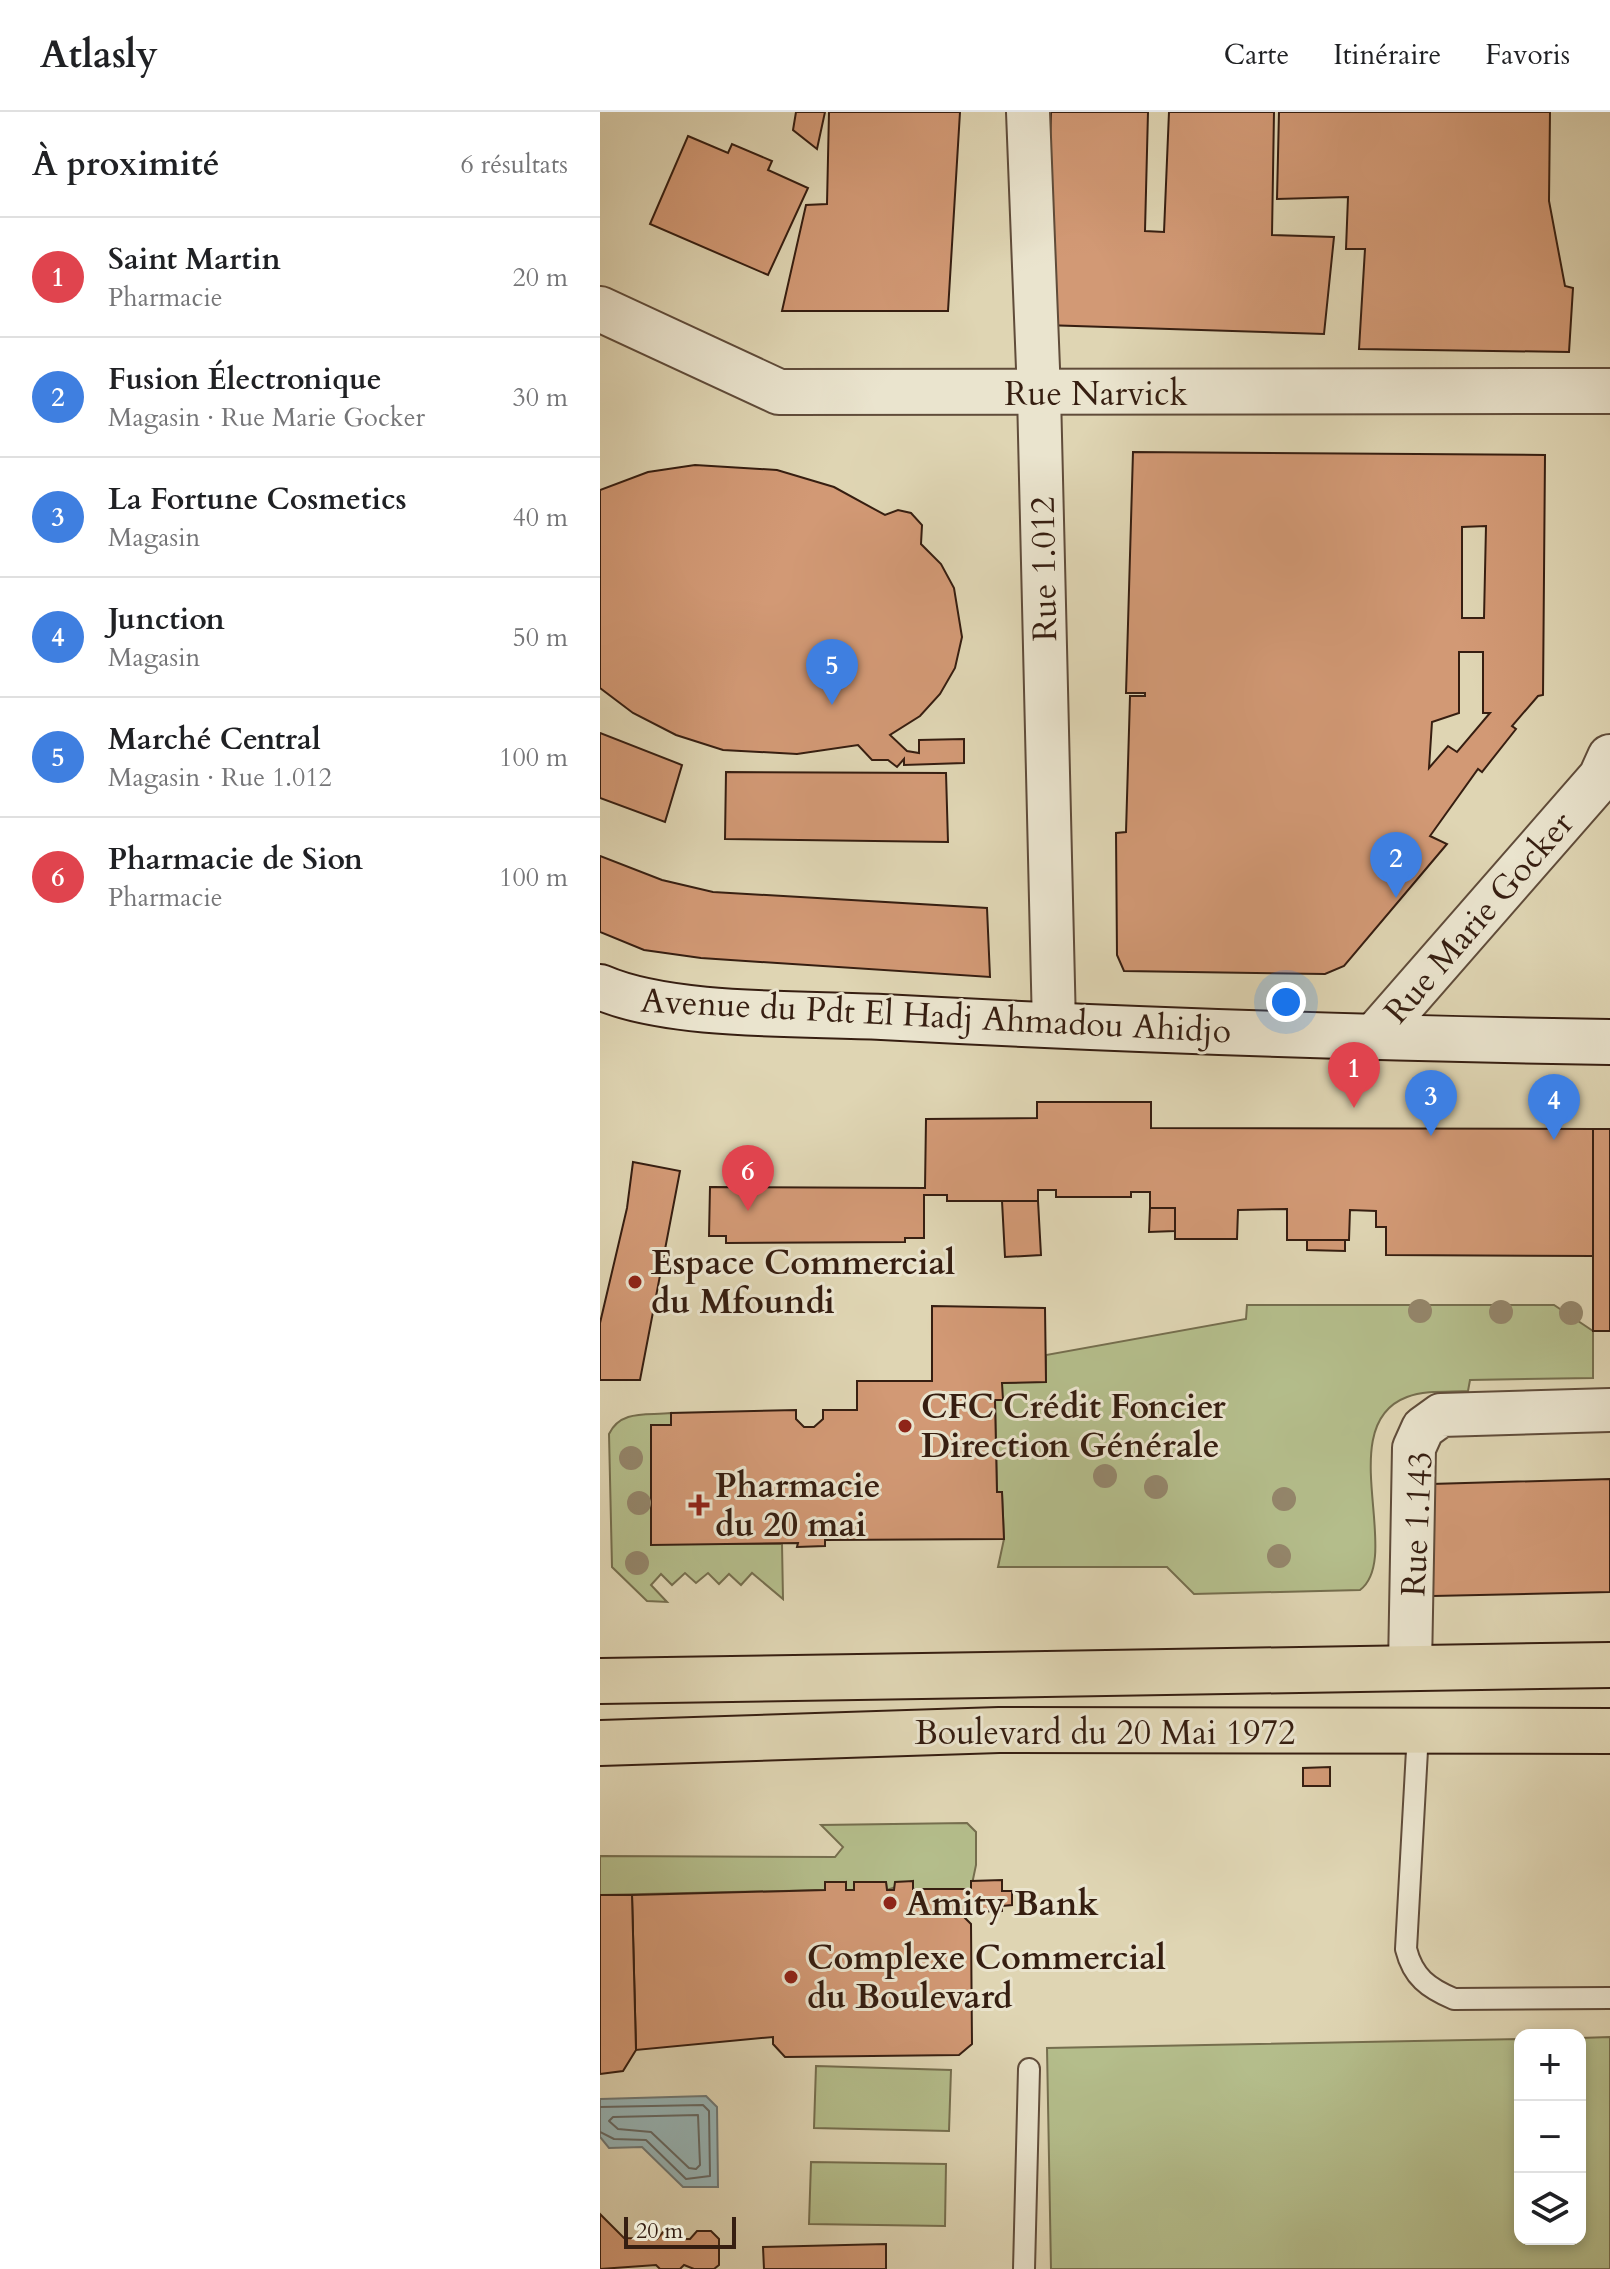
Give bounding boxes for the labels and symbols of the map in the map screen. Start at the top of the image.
street label: Rue Narvick [1004,371,1188,417]
street label: Rue 1.012 [1020,496,1068,642]
pin: 5 [806,639,858,705]
street label: Rue Marie Gocker [1374,801,1584,1033]
pin: 2 [1370,832,1422,898]
street label: Avenue du Pdt El Hadj Ahmadou Ahidjo [640,978,1232,1054]
your location [1266,982,1306,1022]
pin: 1 [1328,1042,1380,1108]
pin: 3 [1405,1070,1457,1136]
pin: 4 [1528,1074,1580,1140]
pin: 6 [722,1145,774,1211]
place label: Espace Commercial du Mfoundi [651,1240,955,1325]
marker: Espace Commercial du Mfoundi [626,1273,644,1291]
place label: CFC Crédit Foncier Direction Générale [921,1384,1226,1469]
marker: CFC Crédit Foncier Direction Générale [896,1417,914,1435]
street label: Rue 1.143 [1390,1450,1444,1598]
place label: Pharmacie du 20 mai [715,1463,881,1548]
marker: Pharmacie du 20 mai [690,1496,708,1514]
street label: Boulevard du 20 Mai 1972 [915,1710,1295,1756]
place label: Amity Bank [906,1881,1099,1927]
marker: Amity Bank [881,1894,899,1912]
place label: Complexe Commercial du Boulevard [807,1935,1166,2020]
marker: Complexe Commercial du Boulevard [782,1968,800,1986]
scale bar [624,2213,736,2249]

